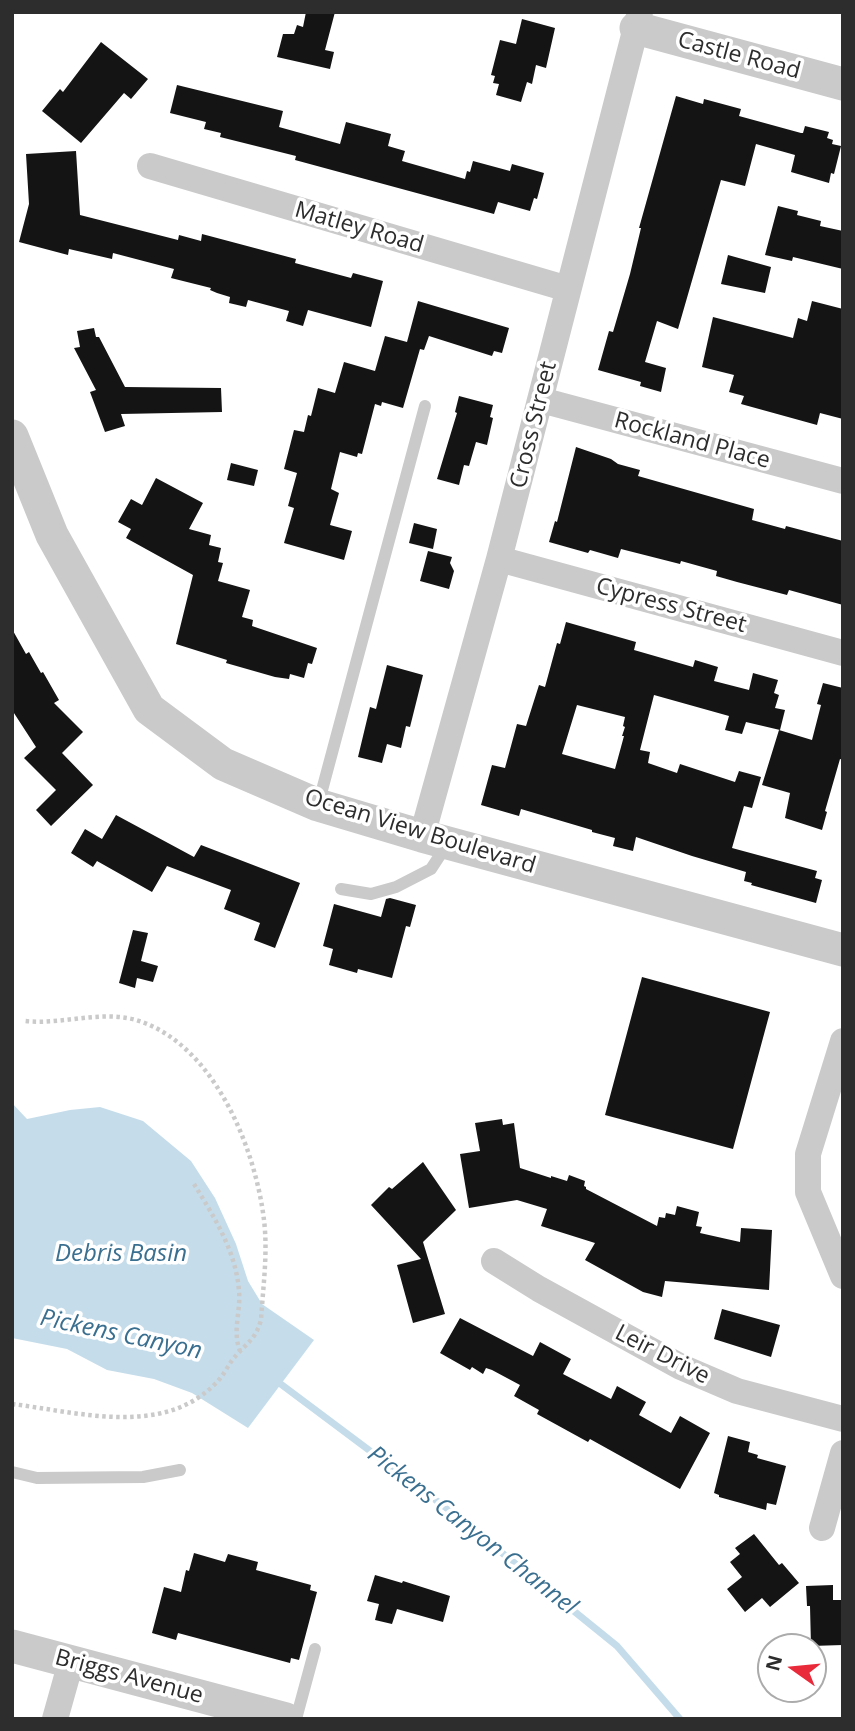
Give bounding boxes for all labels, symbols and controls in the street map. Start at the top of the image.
street label: Castle Road [675,26,803,86]
street label: Matley Road [291,196,427,260]
street label: Cross Street [505,359,563,491]
street label: Rockland Place [611,407,773,475]
street label: Cypress Street [593,573,749,639]
street label: Ocean View Boulevard [301,784,539,880]
water label: Debris Basin [55,1240,187,1268]
water label: Pickens Canyon [38,1304,204,1366]
street label: Leir Drive [610,1319,714,1391]
water label: Pickens Canyon Channel [362,1440,582,1622]
north arrow [757,1633,827,1703]
street label: Briggs Avenue [52,1644,206,1710]
text: N [759,1652,788,1674]

